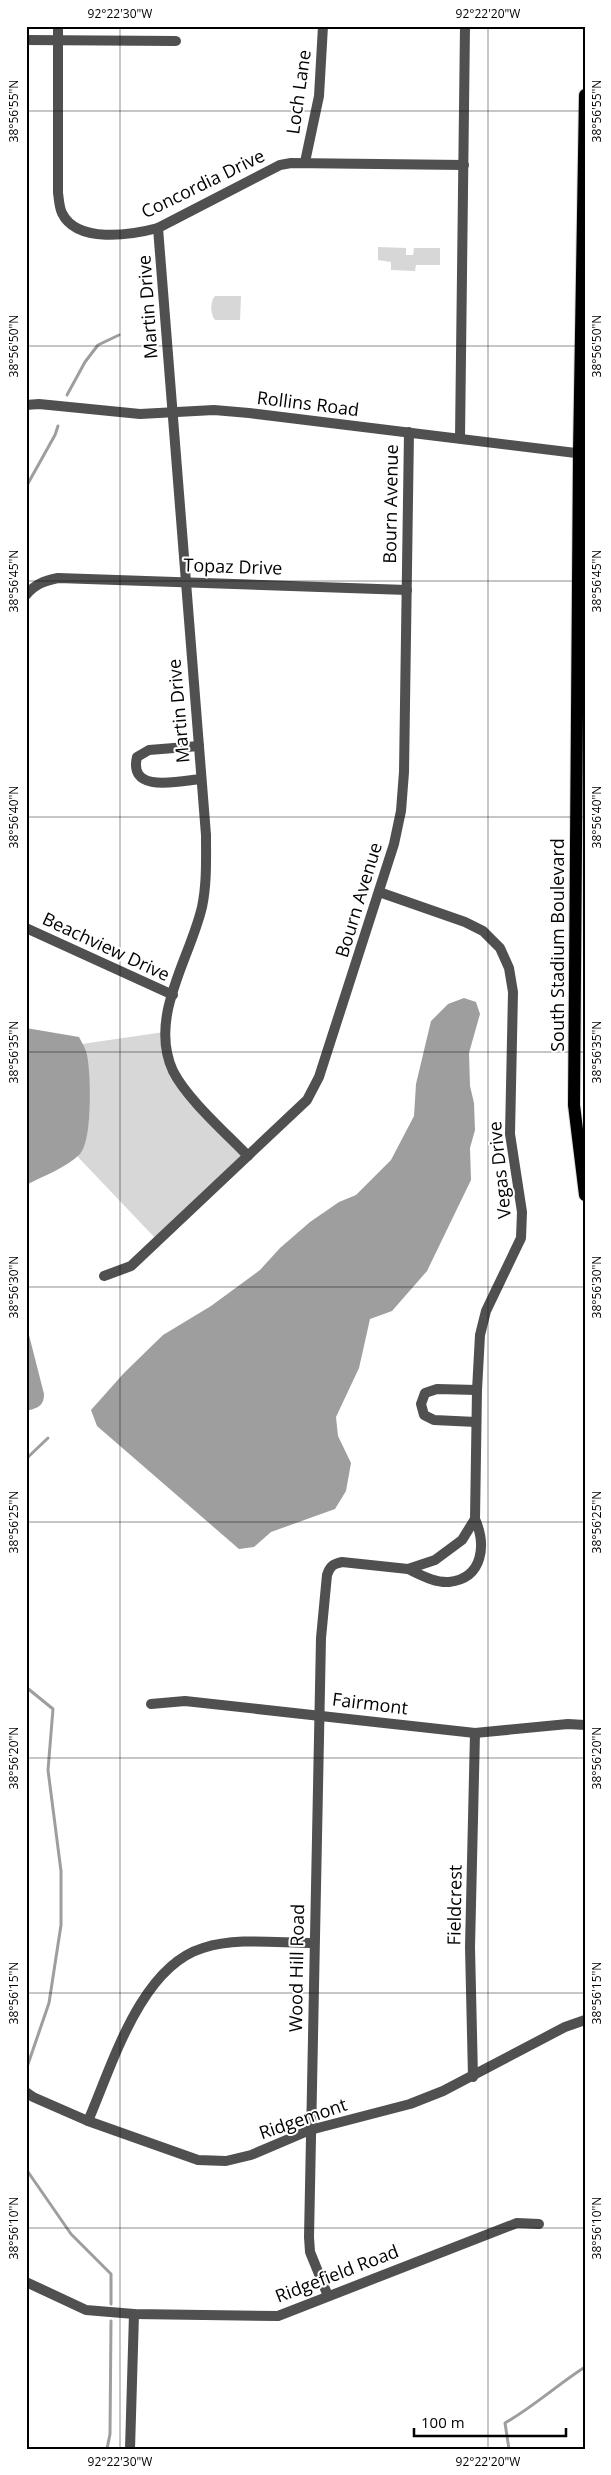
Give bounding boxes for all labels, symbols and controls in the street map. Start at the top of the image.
text: 92°22'30"W [88,5,152,22]
text: 92°22'20"W [456,5,520,22]
street label: Loch Lane [280,48,316,136]
text: 38°56'55"N [5,80,22,142]
text: 38°56'55"N [588,80,605,142]
street label: Concordia Drive [137,143,268,223]
street label: Martin Drive [131,254,163,360]
text: 38°56'50"N [5,315,22,377]
text: 38°56'50"N [588,315,605,377]
street label: Rollins Road [256,385,361,421]
street label: Bourn Avenue [377,444,403,564]
text: 38°56'45"N [5,550,22,612]
text: 38°56'45"N [588,550,605,612]
street label: Topaz Drive [183,552,283,580]
street label: Martin Drive [162,658,195,764]
text: 38°56'40"N [5,786,22,848]
text: 38°56'40"N [588,786,605,848]
street label: South Stadium Boulevard [545,838,569,1052]
street label: Bourn Avenue [329,839,387,960]
street label: Beachview Drive [39,906,174,986]
text: 38°56'35"N [5,1021,22,1083]
text: 38°56'35"N [588,1021,605,1083]
street label: Vegas Drive [482,1120,516,1220]
text: 38°56'30"N [5,1256,22,1318]
text: 38°56'30"N [588,1256,605,1318]
text: 38°56'25"N [5,1491,22,1553]
text: 38°56'25"N [588,1491,605,1553]
street label: Fairmont [331,1686,409,1720]
text: 38°56'20"N [5,1727,22,1789]
text: 38°56'20"N [588,1727,605,1789]
street label: Fieldcrest [441,1864,467,1945]
street label: Wood Hill Road [283,1904,309,2032]
text: 38°56'15"N [5,1962,22,2024]
text: 38°56'15"N [588,1962,605,2024]
street label: Ridgemont [256,2092,350,2144]
text: 38°56'10"N [5,2197,22,2259]
text: 38°56'10"N [588,2197,605,2259]
street label: Ridgefield Road [271,2238,402,2308]
scale bar [414,2405,566,2437]
text: 100 m [421,2412,465,2432]
text: 92°22'30"W [88,2453,152,2470]
text: 92°22'20"W [456,2453,520,2470]

